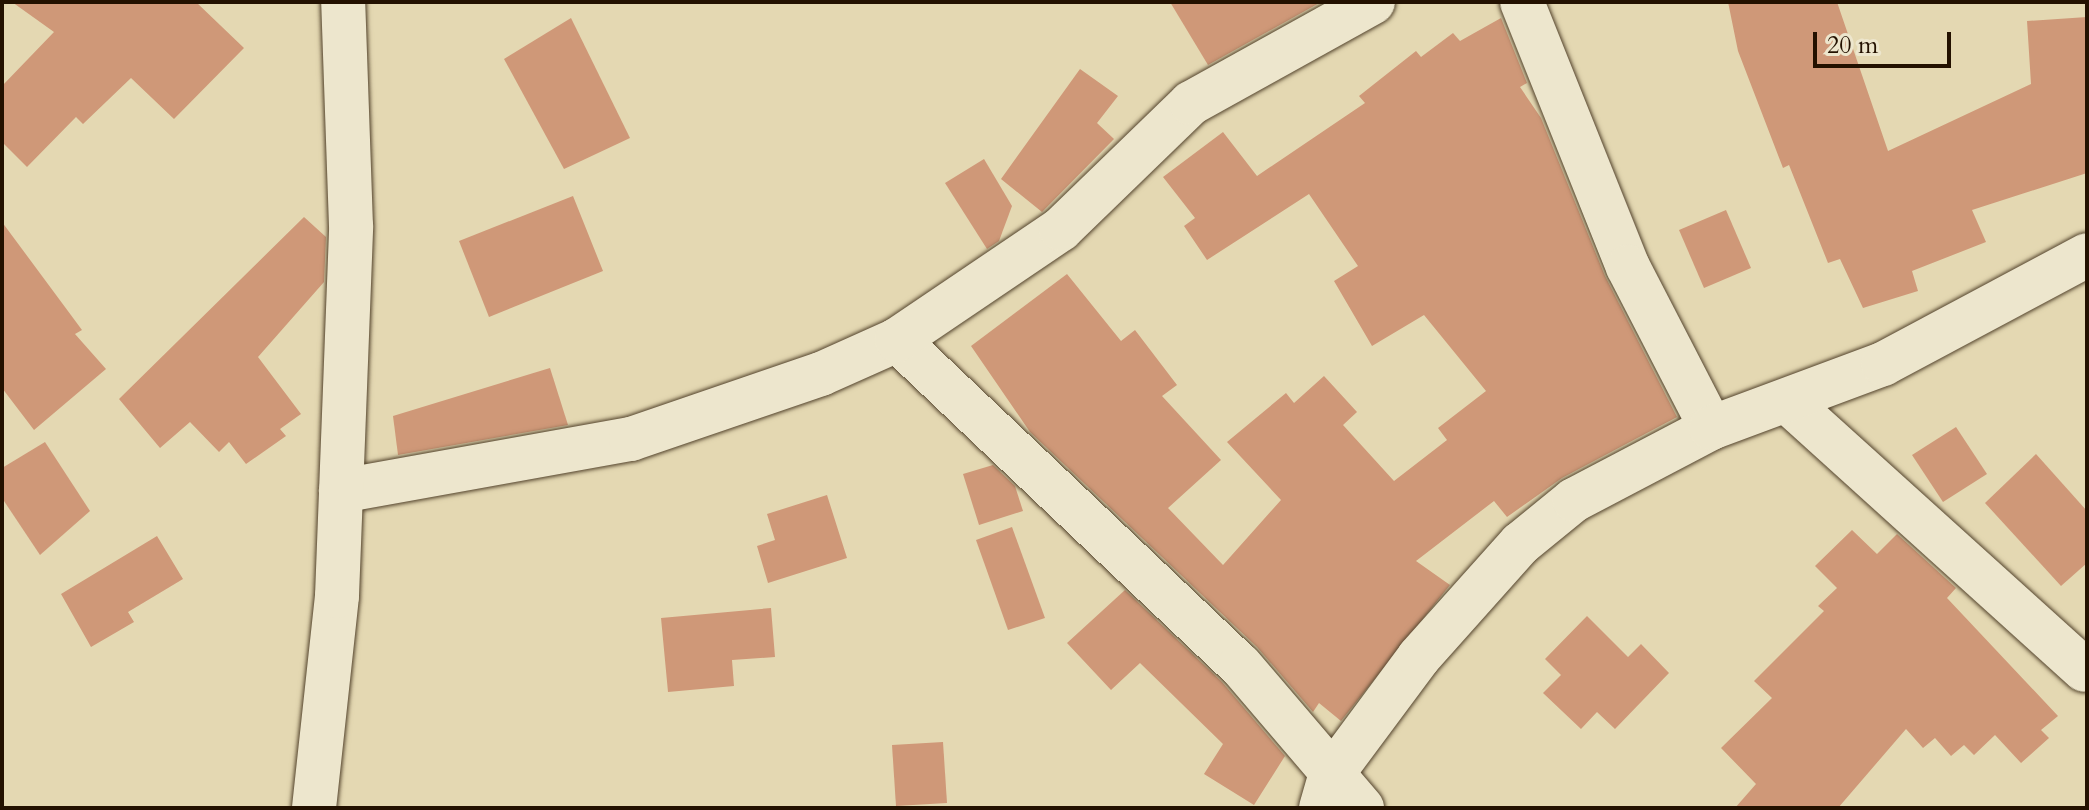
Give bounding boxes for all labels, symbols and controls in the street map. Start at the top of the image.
scale bar [1817,16,1955,66]
text: 20 m [1827,29,1878,62]

